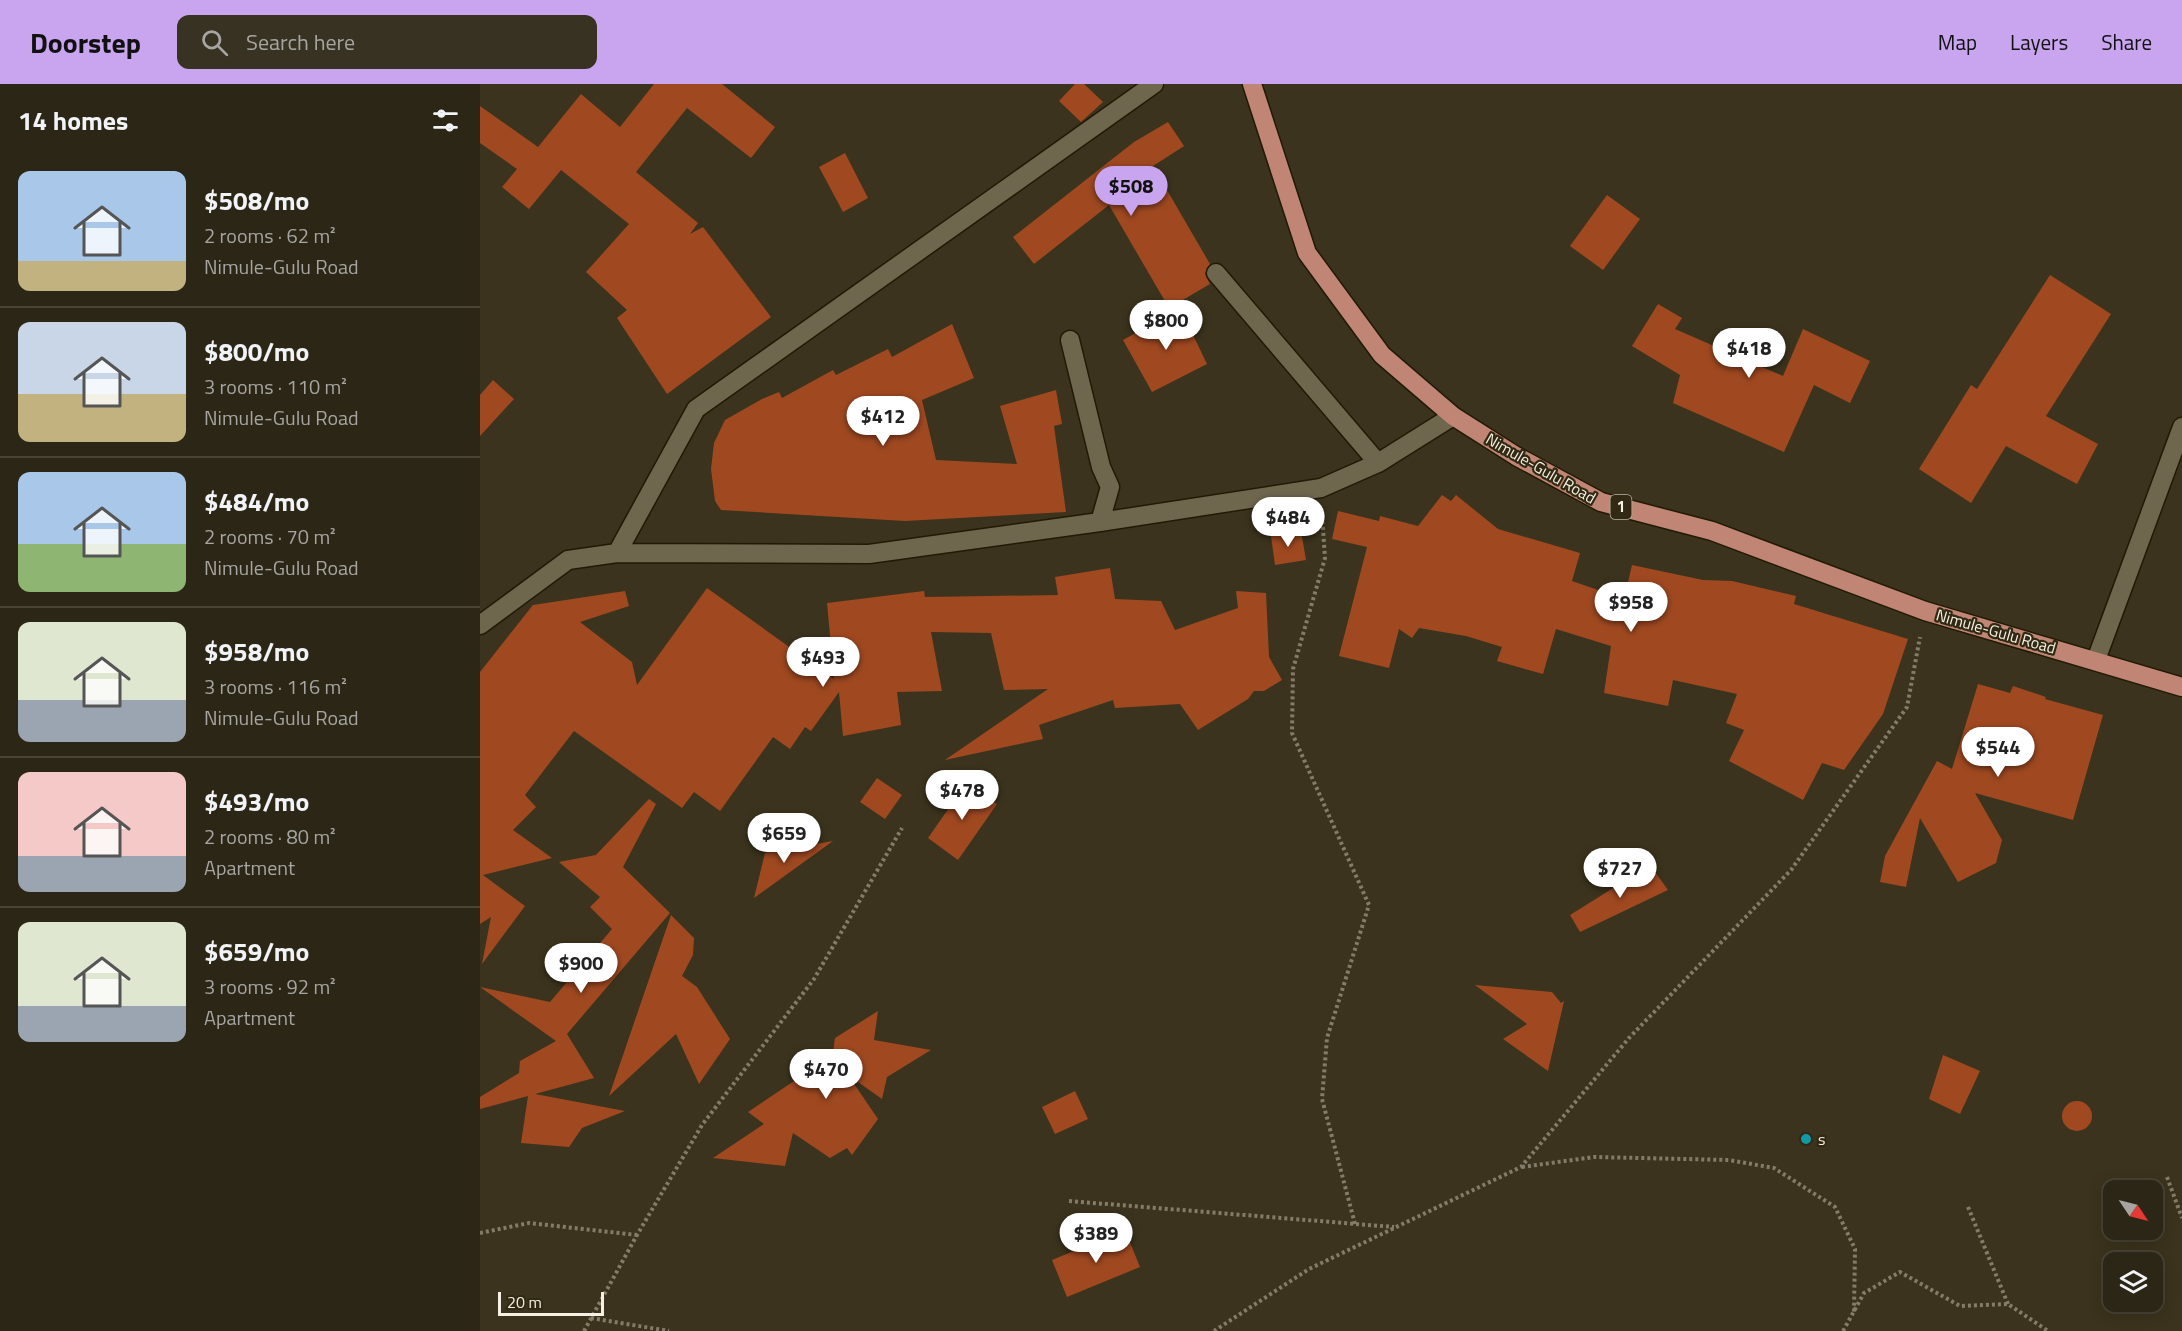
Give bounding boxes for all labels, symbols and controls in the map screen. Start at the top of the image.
search box [177,15,597,69]
text: Doorstep [30,21,141,64]
text: Search here [246,25,355,59]
icon: search [198,26,231,59]
text: Map [1938,26,1977,58]
text: Layers [2010,26,2068,58]
text: Share [2101,26,2152,58]
text: 14 homes [18,101,128,140]
icon: filters [429,104,462,137]
pin: $508 [1095,166,1167,217]
text: $508 [1109,170,1153,201]
text: $508/mo [204,181,309,220]
icon: home [66,195,138,267]
text: 2 rooms · 62 m² [204,220,336,251]
text: Nimule-Gulu Road [204,251,359,282]
pin: $800 [1130,300,1202,351]
text: $800 [1144,304,1188,335]
pin: $418 [1713,328,1785,379]
text: $800/mo [204,332,309,371]
text: $418 [1727,332,1771,363]
icon: home [66,346,138,418]
text: 3 rooms · 110 m² [204,371,347,402]
pin: $412 [847,396,919,447]
text: $412 [861,400,905,431]
text: Nimule-Gulu Road [204,402,359,433]
street label: Nimule-Gulu Road [1481,427,1601,509]
text: $484/mo [204,482,309,521]
road number: 1 [1610,495,1632,519]
icon: home [66,496,138,568]
pin: $484 [1252,497,1324,548]
text: $484 [1266,501,1310,532]
text: 2 rooms · 70 m² [204,521,336,552]
text: Nimule-Gulu Road [204,552,359,583]
pin: $958 [1595,582,1667,633]
text: $958 [1609,586,1653,617]
street label: Nimule-Gulu Road [1933,602,2059,660]
text: $958/mo [204,632,309,671]
pin: $493 [787,637,859,688]
text: $493 [801,641,845,672]
icon: home [66,646,138,718]
text: 3 rooms · 116 m² [204,671,347,702]
text: Nimule-Gulu Road [204,702,359,733]
pin: $544 [1962,727,2034,778]
text: $544 [1976,731,2020,762]
pin: $478 [926,770,998,821]
text: $478 [940,774,984,805]
text: $493/mo [204,782,309,821]
icon: home [66,796,138,868]
pin: $659 [748,813,820,864]
text: $659 [762,817,806,848]
text: 2 rooms · 80 m² [204,821,336,852]
pin: $727 [1584,848,1656,899]
text: Apartment [204,852,295,883]
text: $727 [1598,852,1642,883]
text: $659/mo [204,932,309,971]
pin: $900 [545,943,617,994]
icon: home [66,946,138,1018]
text: $900 [559,947,603,978]
text: 3 rooms · 92 m² [204,971,336,1002]
text: Apartment [204,1002,295,1033]
pin: $470 [790,1049,862,1100]
text: $470 [804,1053,848,1084]
place label: s [1818,1127,1825,1151]
marker: s [1799,1132,1813,1146]
north arrow [2103,1180,2163,1240]
map controls [2103,1180,2163,1312]
pin: $389 [1060,1213,1132,1264]
text: $389 [1074,1217,1118,1248]
button: layers [2103,1252,2163,1312]
scale bar [498,1289,604,1316]
text: 20 m [507,1290,542,1314]

